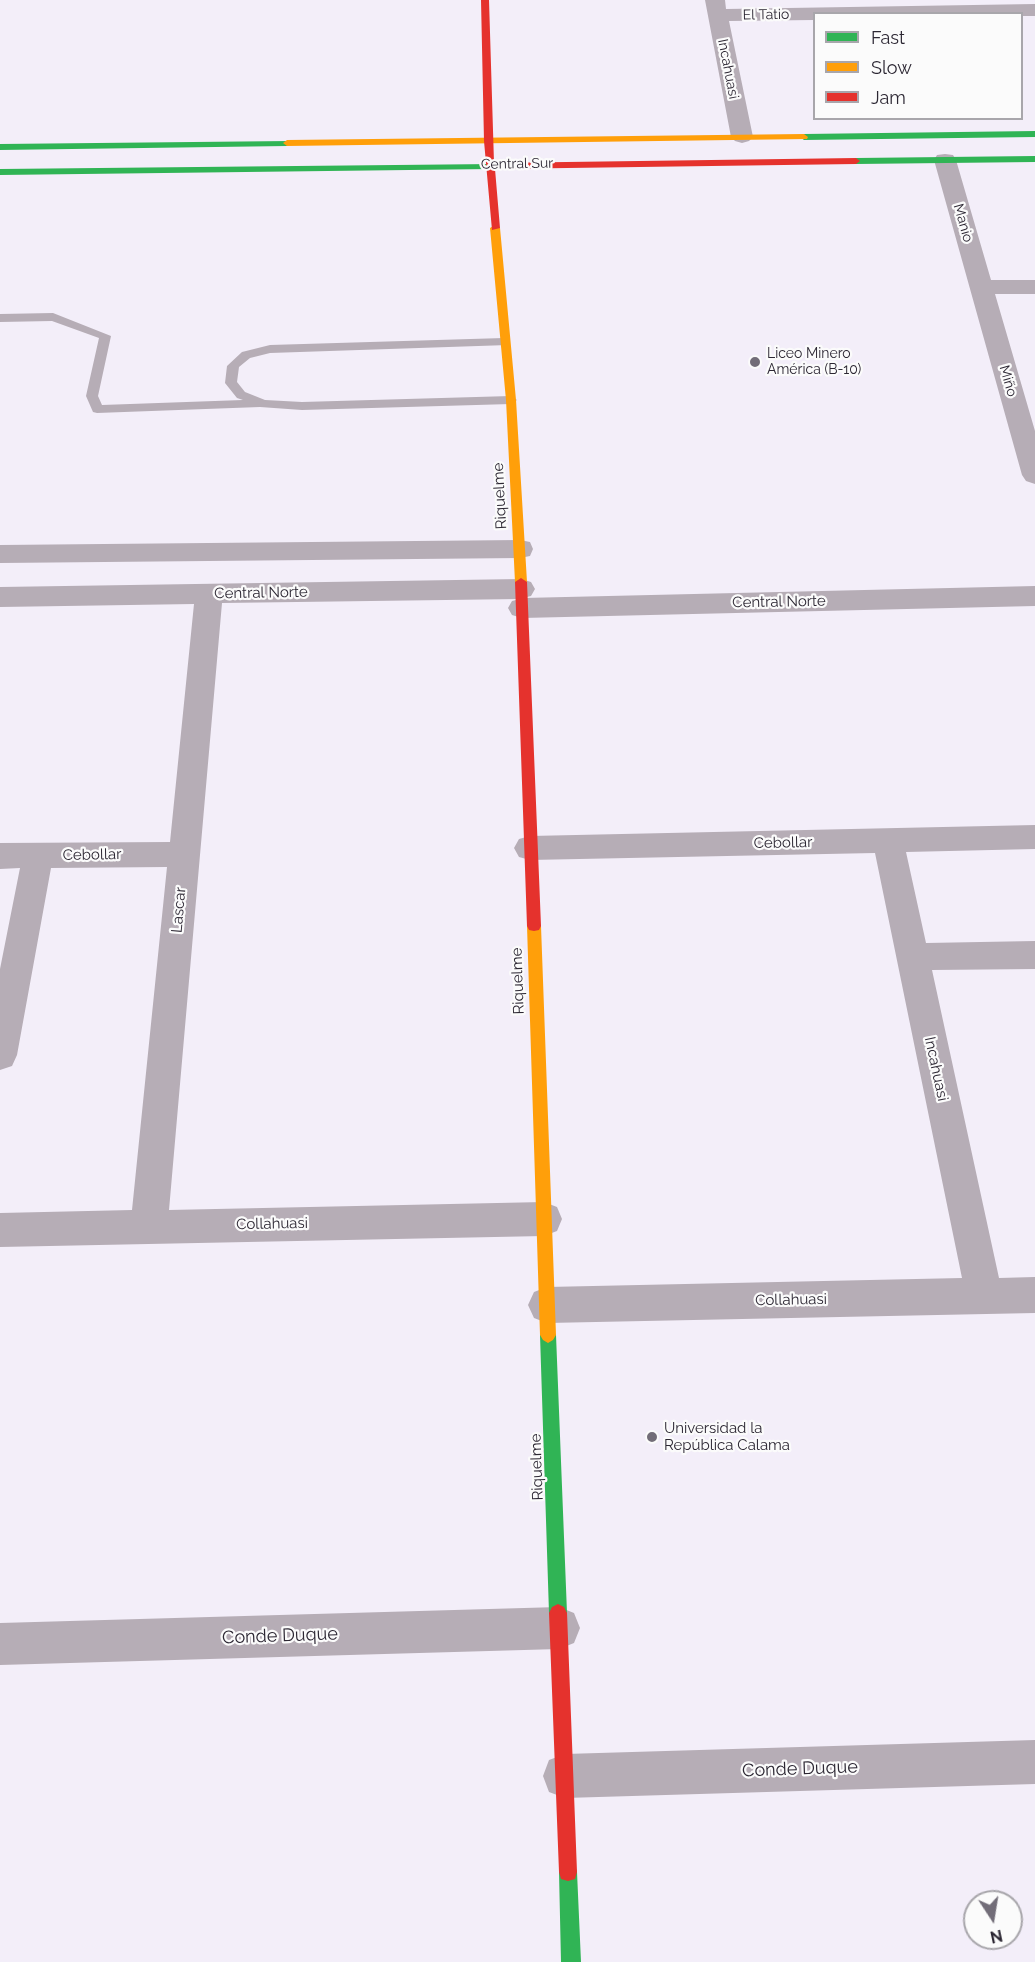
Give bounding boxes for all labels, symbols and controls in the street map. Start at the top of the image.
street label: El Tatio [743,6,789,24]
legend [813,12,1023,120]
text: Fast [871,27,905,48]
street label: Incahuasi [714,38,742,100]
text: Slow [871,57,912,78]
text: Jam [871,87,906,108]
street label: Central Sur [481,155,553,173]
street label: Manio [949,202,977,244]
place label: Liceo Minero América (B-10) [767,346,861,378]
marker: Liceo Minero América (B-10) [748,355,762,369]
street label: Miño [996,363,1020,399]
street label: Riquelme [489,462,511,530]
street label: Central Norte [214,583,308,603]
street label: Central Norte [732,592,826,612]
street label: Cebollar [753,833,813,853]
street label: Cebollar [62,845,122,865]
street label: Lascar [168,886,190,934]
street label: Riquelme [508,947,528,1015]
street label: Incahuasi [920,1035,952,1103]
street label: Collahuasi [236,1214,308,1234]
street label: Collahuasi [755,1290,827,1310]
place label: Universidad la República Calama [664,1419,790,1454]
marker: Universidad la República Calama [645,1430,659,1444]
street label: Riquelme [527,1433,547,1501]
street label: Conde Duque [222,1623,338,1649]
street label: Conde Duque [742,1756,858,1782]
north arrow [963,1890,1023,1950]
text: N [988,1926,1004,1947]

